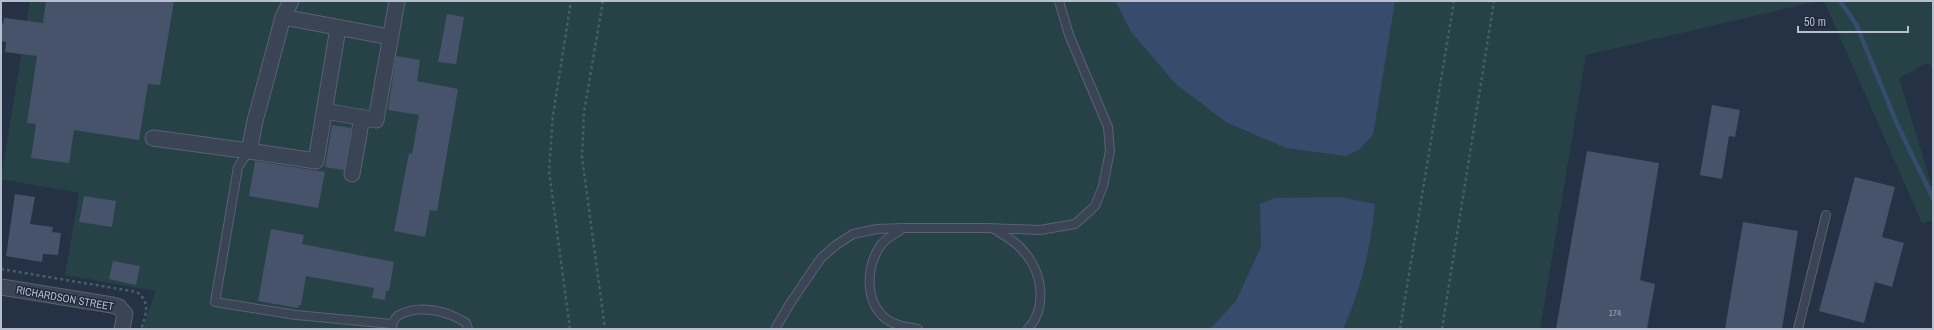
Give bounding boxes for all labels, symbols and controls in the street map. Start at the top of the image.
scale bar [1798,8,1908,34]
text: 50 m [1804,14,1826,30]
street label: RICHARDSON STREET [15,283,115,314]
house number: 174 [1609,307,1621,319]

